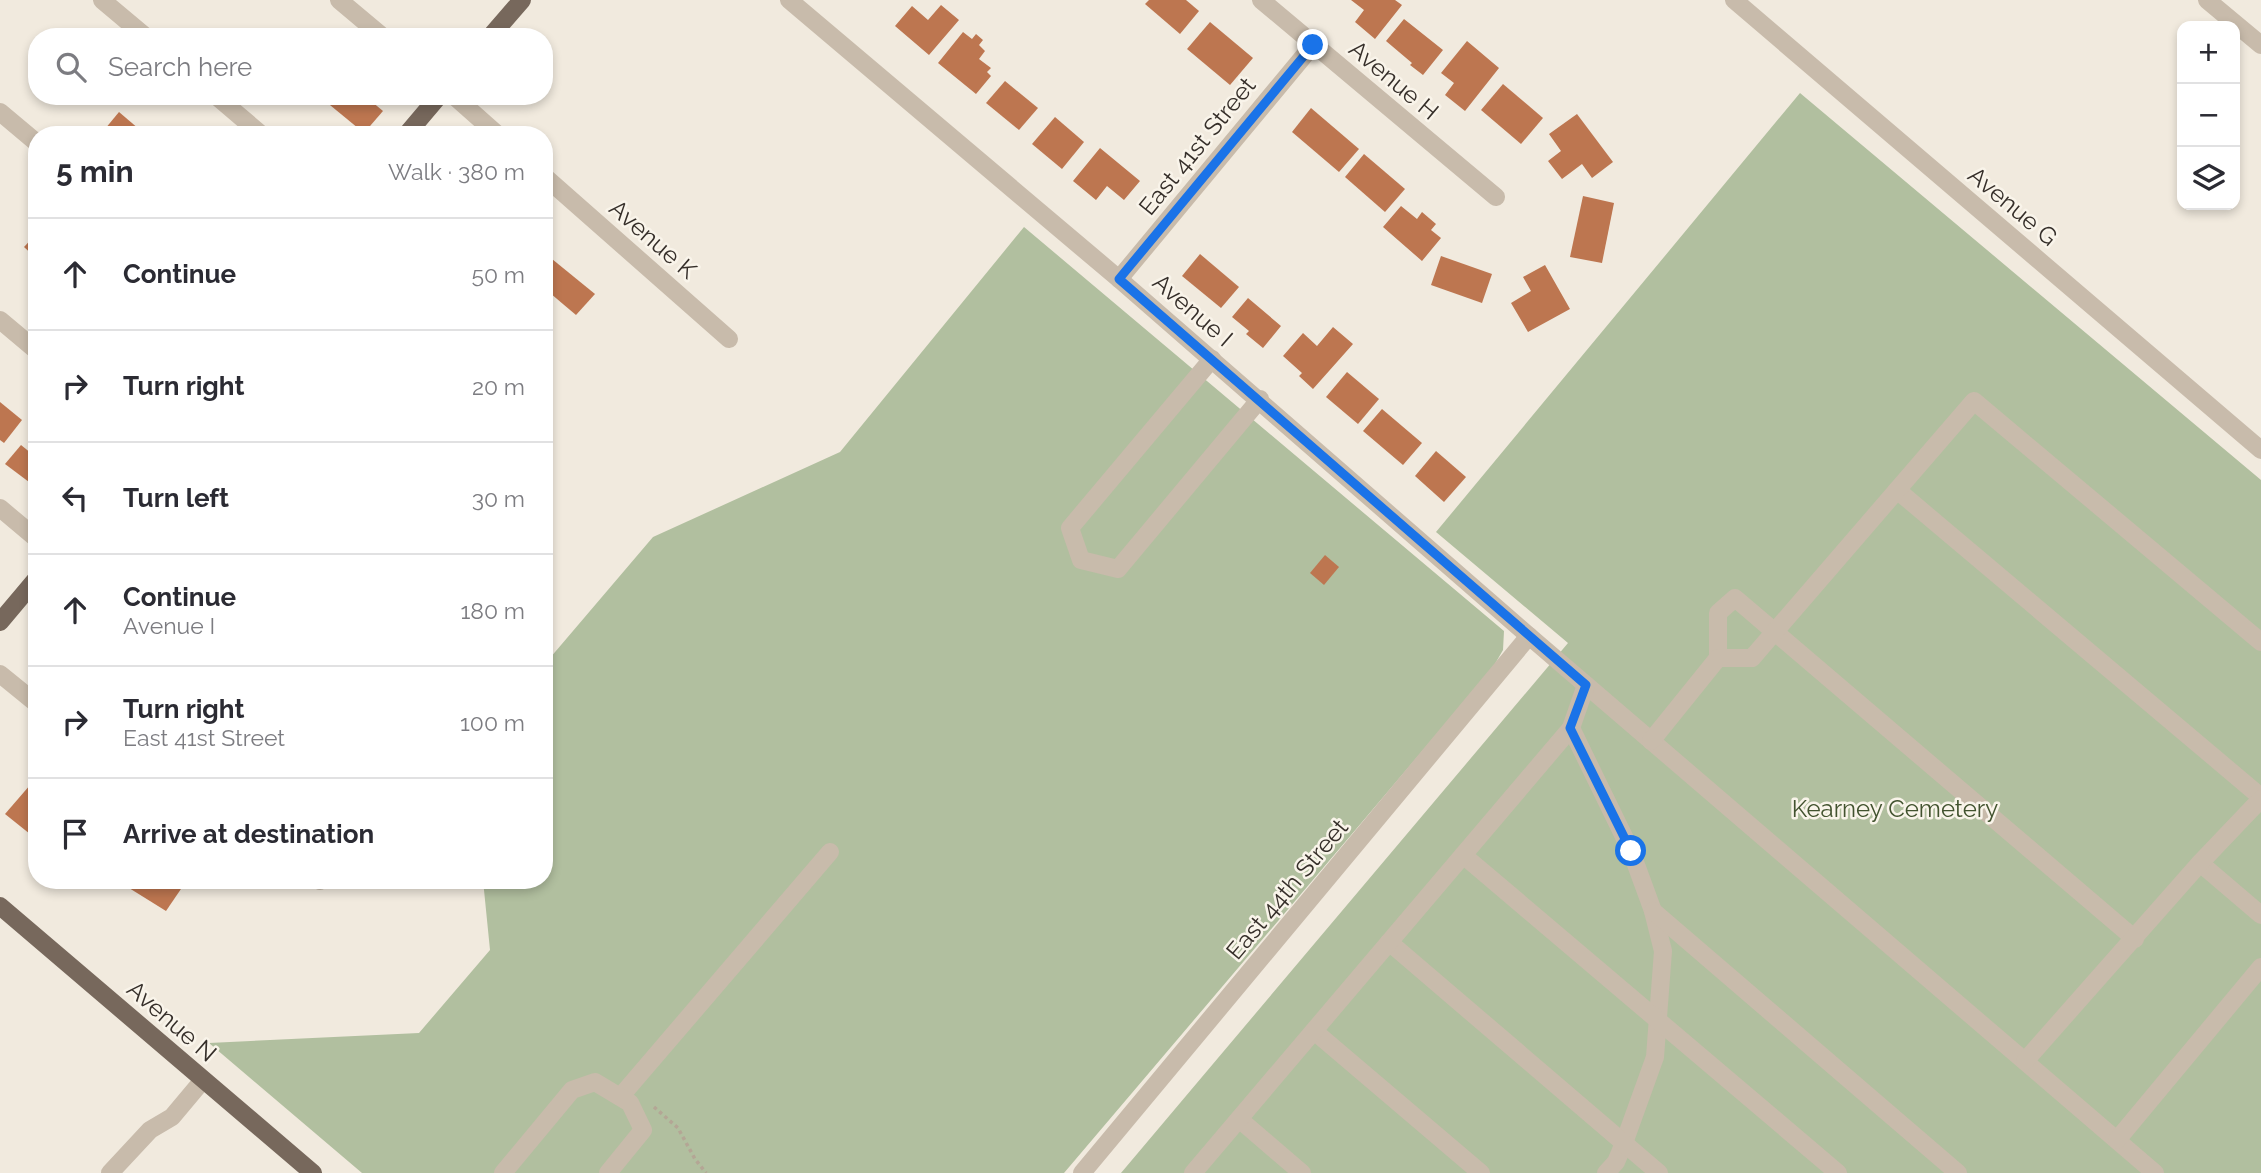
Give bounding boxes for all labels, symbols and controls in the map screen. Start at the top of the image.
map controls [2177,21,2240,210]
button: + [2177,21,2240,84]
search box [28,28,553,105]
route end [1297,29,1328,60]
street label: Avenue H [1343,34,1445,126]
icon: search [52,48,90,86]
text: Search here [108,52,252,82]
street label: East 41st Street [1133,71,1261,221]
button: − [2177,84,2240,147]
button: layers [2177,147,2240,210]
text: 5 min [56,154,134,189]
text: Walk · 380 m [388,158,525,185]
street label: Avenue G [1962,160,2064,252]
street label: Avenue K [604,193,703,285]
icon: ahead [56,255,94,293]
text: Continue [123,259,236,289]
text: 50 m [471,261,525,288]
street label: Avenue I [1147,267,1239,353]
icon: right [56,367,94,405]
text: Turn right [123,371,244,401]
text: 20 m [472,373,525,400]
icon: left [56,479,94,517]
text: Turn left [123,483,229,513]
text: 30 m [472,485,525,512]
text: Continue [123,582,236,612]
icon: ahead [56,591,94,629]
text: 180 m [460,597,525,624]
text: Avenue I [123,612,215,639]
text: Turn right [123,694,244,724]
icon: right [56,703,94,741]
text: 100 m [460,709,525,736]
text: East 41st Street [123,724,285,751]
park label: Kearney Cemetery [1792,794,1998,823]
street label: East 44th Street [1220,813,1354,965]
icon: arrive [56,815,94,853]
text: Arrive at destination [123,819,374,849]
route start [1615,835,1646,866]
street label: Avenue N [121,974,223,1068]

